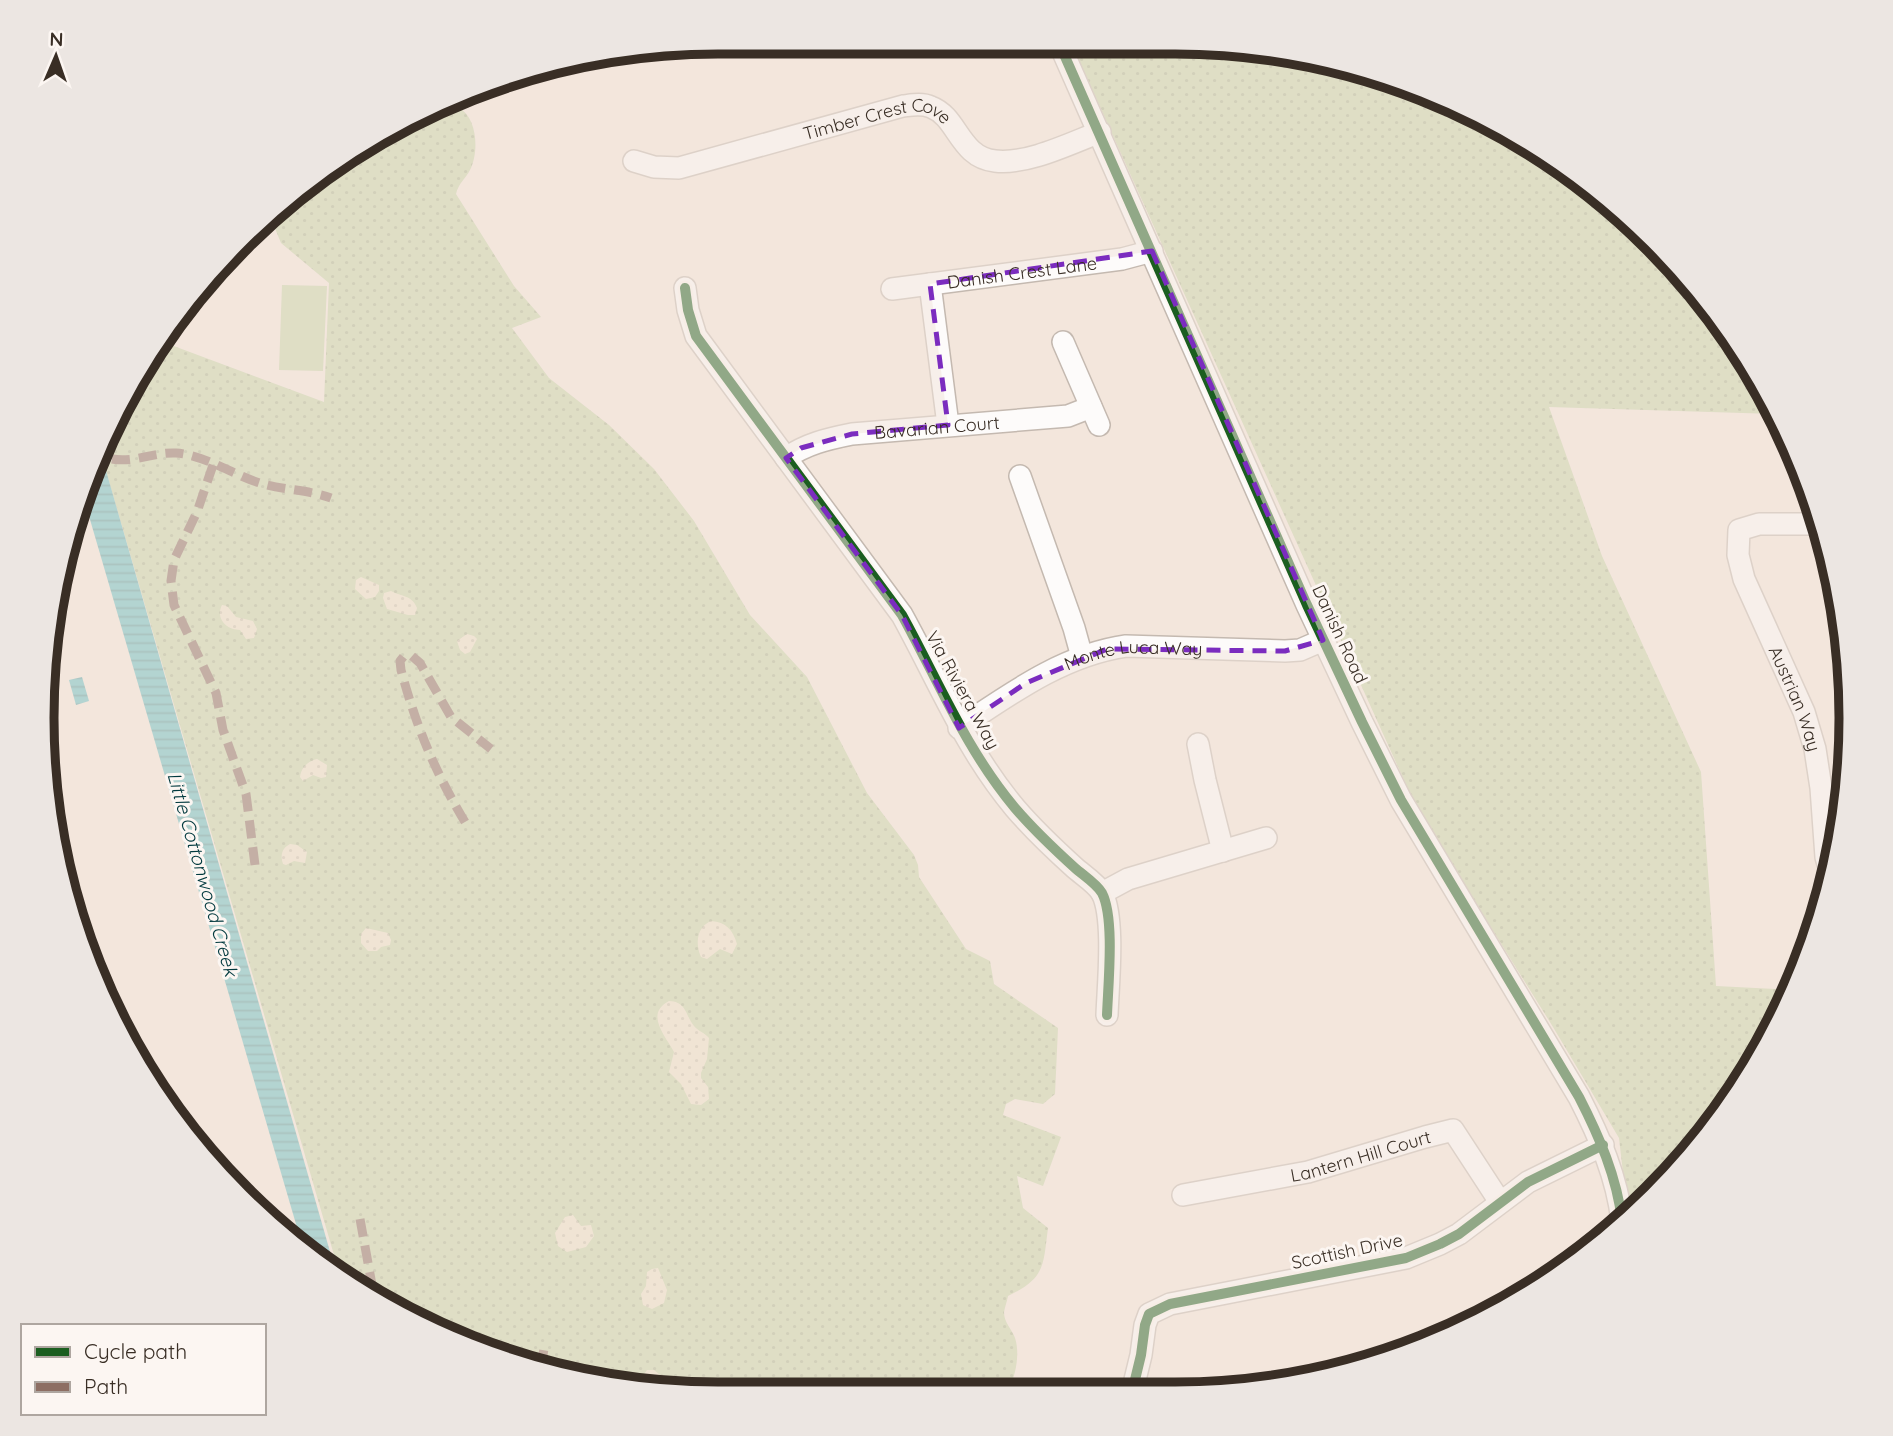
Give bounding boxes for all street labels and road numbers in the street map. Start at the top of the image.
street label: Timber Crest Cove [800,93,957,145]
street label: Danish Crest Lane [946,251,1098,293]
street label: Bavarian Court [873,410,1001,444]
street label: Danish Road [1307,581,1373,687]
street label: Via Riviera Way [921,627,1005,753]
street label: Monte Luca Way [1060,634,1203,675]
street label: Austrian Way [1764,642,1827,754]
street label: Lantern Hill Court [1288,1125,1433,1187]
street label: Scottish Drive [1289,1228,1405,1274]

